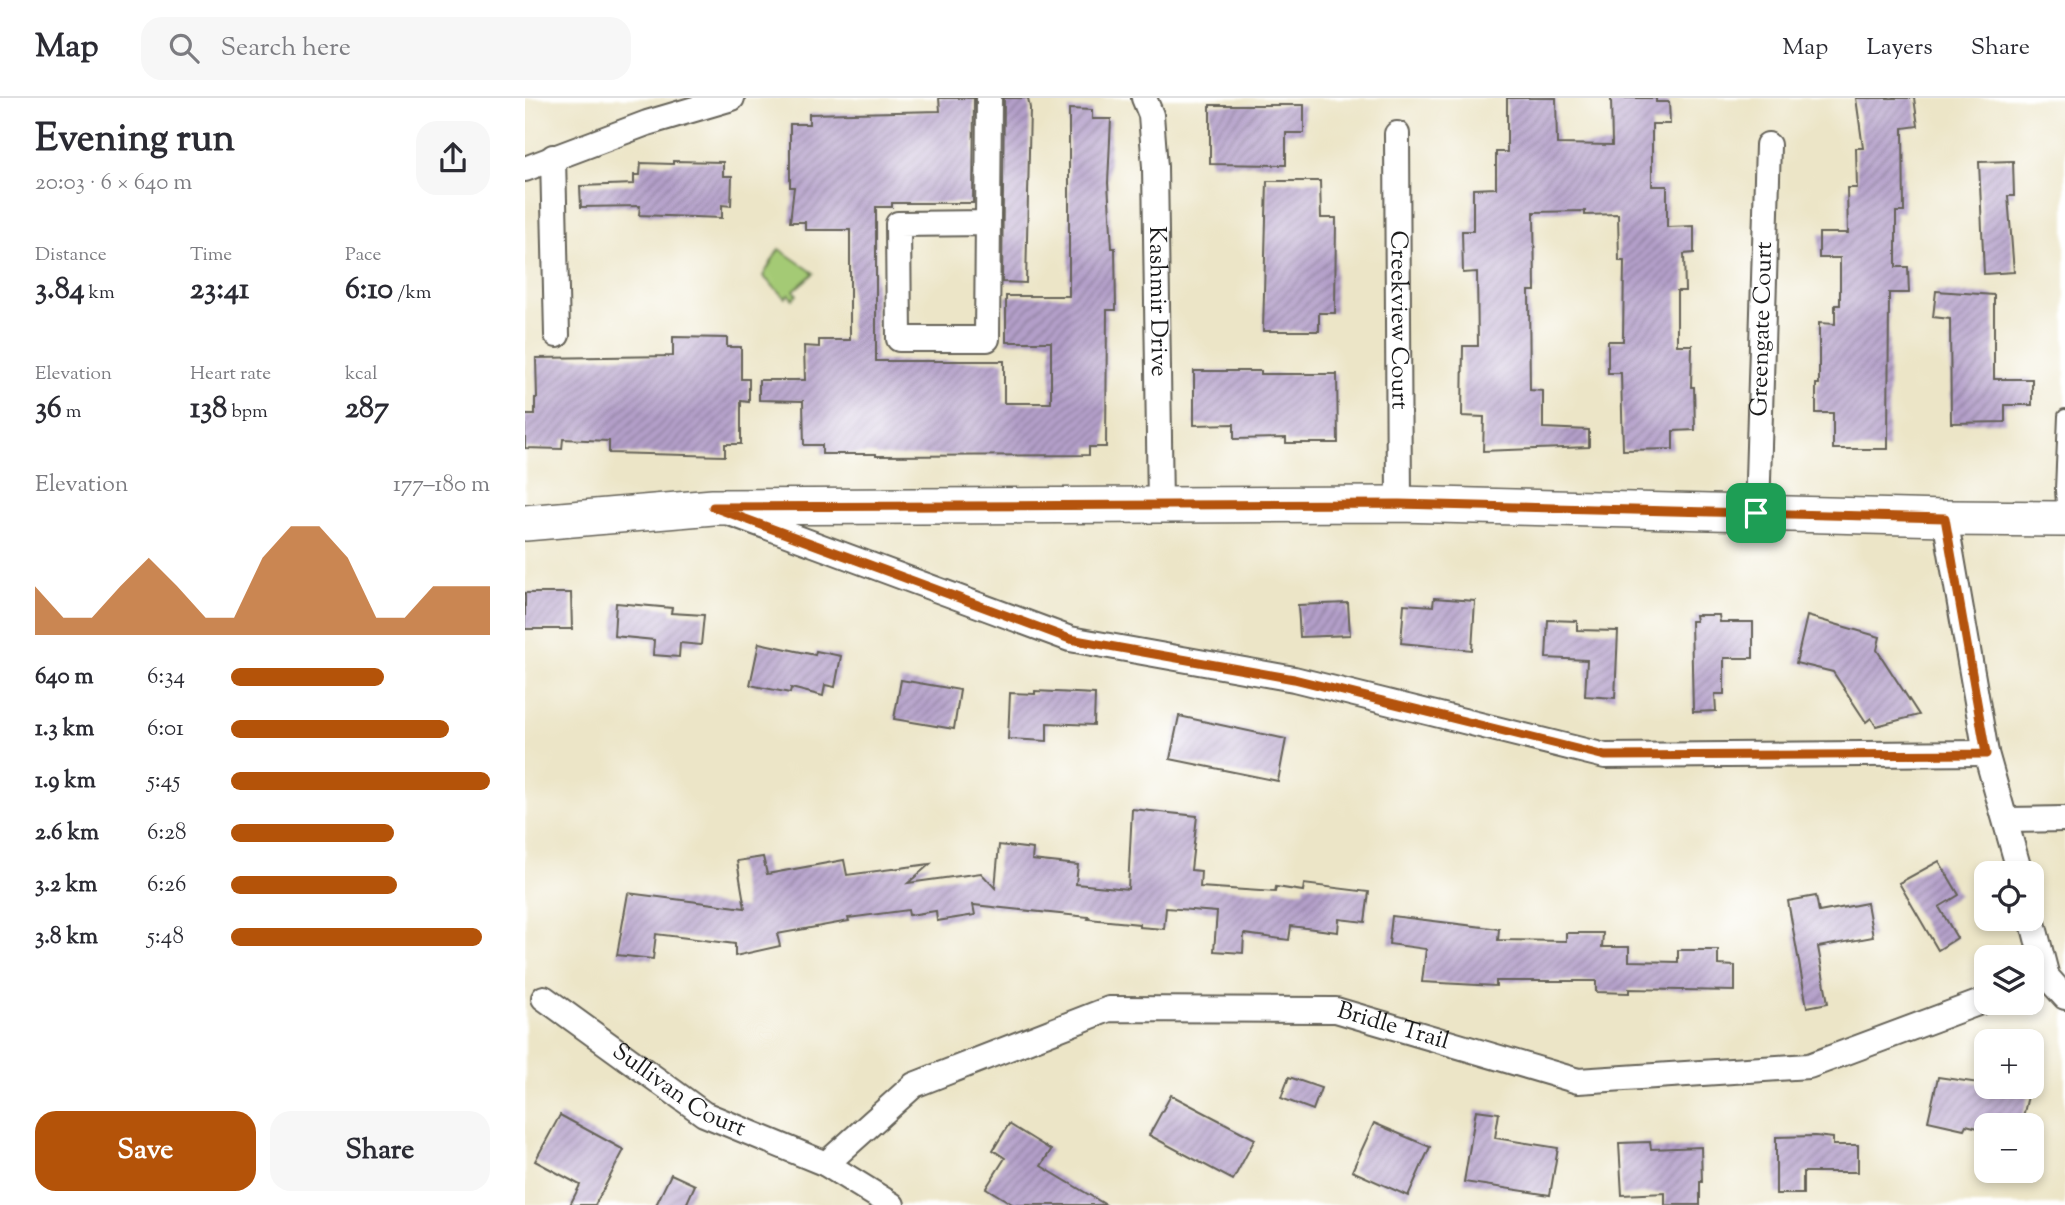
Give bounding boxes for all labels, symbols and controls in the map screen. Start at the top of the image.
search box [141,17,631,80]
text: Map [35,24,99,72]
icon: search [165,29,203,67]
text: Search here [221,30,351,67]
text: Map [1782,31,1828,65]
text: Layers [1866,31,1933,65]
text: Share [1971,31,2030,65]
text: Evening run [35,114,235,168]
button: share [416,121,490,195]
text: 20:03 · 6 × 640 m [35,167,192,200]
street label: Kashmir Drive [1139,226,1175,377]
street label: Creekview Court [1381,230,1415,410]
street label: Greengate Court [1743,241,1782,417]
text: Distance [35,242,107,269]
text: Time [190,242,232,269]
text: Pace [345,242,381,269]
text: 3.84 [35,269,85,312]
text: 23:41 [190,269,249,312]
text: 6:10 [345,269,393,312]
text: km [85,280,115,307]
text: /km [393,280,432,307]
text: Elevation [35,361,112,388]
text: Heart rate [190,361,271,388]
text: kcal [345,361,378,388]
text: 36 [35,388,62,431]
text: 138 [190,388,227,431]
text: 287 [345,388,389,431]
text: m [62,399,82,426]
text: bpm [227,399,268,426]
text: Elevation [35,469,128,502]
text: 177–180 m [393,469,490,502]
pin [1726,483,1786,543]
icon: arrive [1737,494,1775,532]
text: 640 m [35,661,93,694]
text: 6:34 [147,661,185,694]
text: 1.3 km [35,713,94,746]
text: 6:01 [147,713,184,746]
text: 1.9 km [35,765,96,798]
text: 5:45 [147,765,180,798]
text: 2.6 km [35,817,99,850]
text: 6:28 [147,817,186,850]
map controls [1974,861,2044,1183]
button: locate [1974,861,2044,931]
text: 3.2 km [35,869,97,902]
text: 6:26 [147,869,186,902]
text: 3.8 km [35,921,98,954]
text: 5:48 [147,921,184,954]
button: layers [1974,945,2044,1015]
street label: Bridle Trail [1333,994,1454,1059]
button: + [1974,1029,2044,1099]
street label: Sullivan Court [604,1035,751,1146]
button: Save [35,1111,256,1191]
button: Share [270,1111,490,1191]
button: − [1974,1113,2044,1183]

